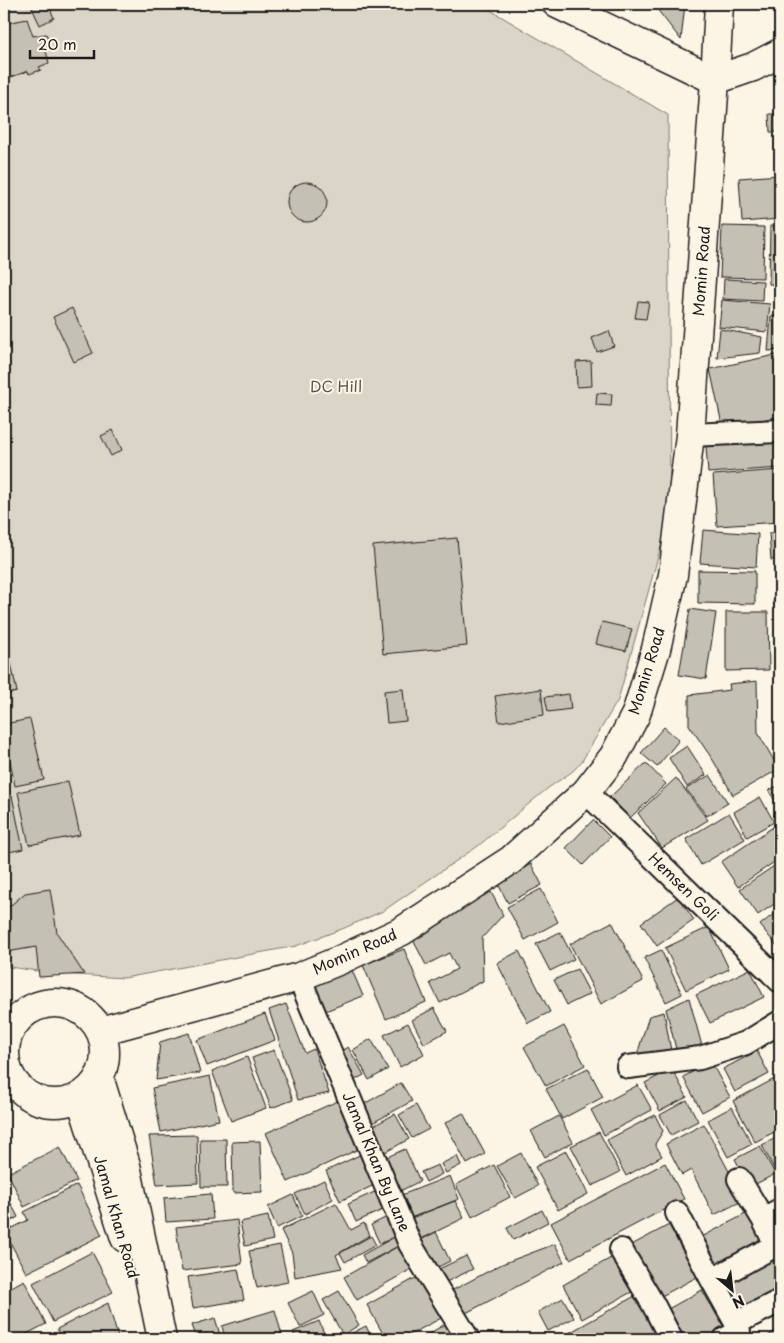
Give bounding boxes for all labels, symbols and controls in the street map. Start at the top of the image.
scale bar [30,28,94,60]
text: 20 m [38,32,77,55]
street label: Momin Road [686,225,715,317]
park label: DC Hill [310,374,362,397]
street label: Momin Road [621,624,670,717]
street label: Hemsen Goli [644,846,724,925]
street label: Momin Road [308,922,400,980]
street label: Jamal Khan By Lane [338,1088,417,1235]
street label: Jamal Khan Road [89,1152,146,1281]
north arrow [706,1266,756,1316]
text: N [729,1290,748,1314]

